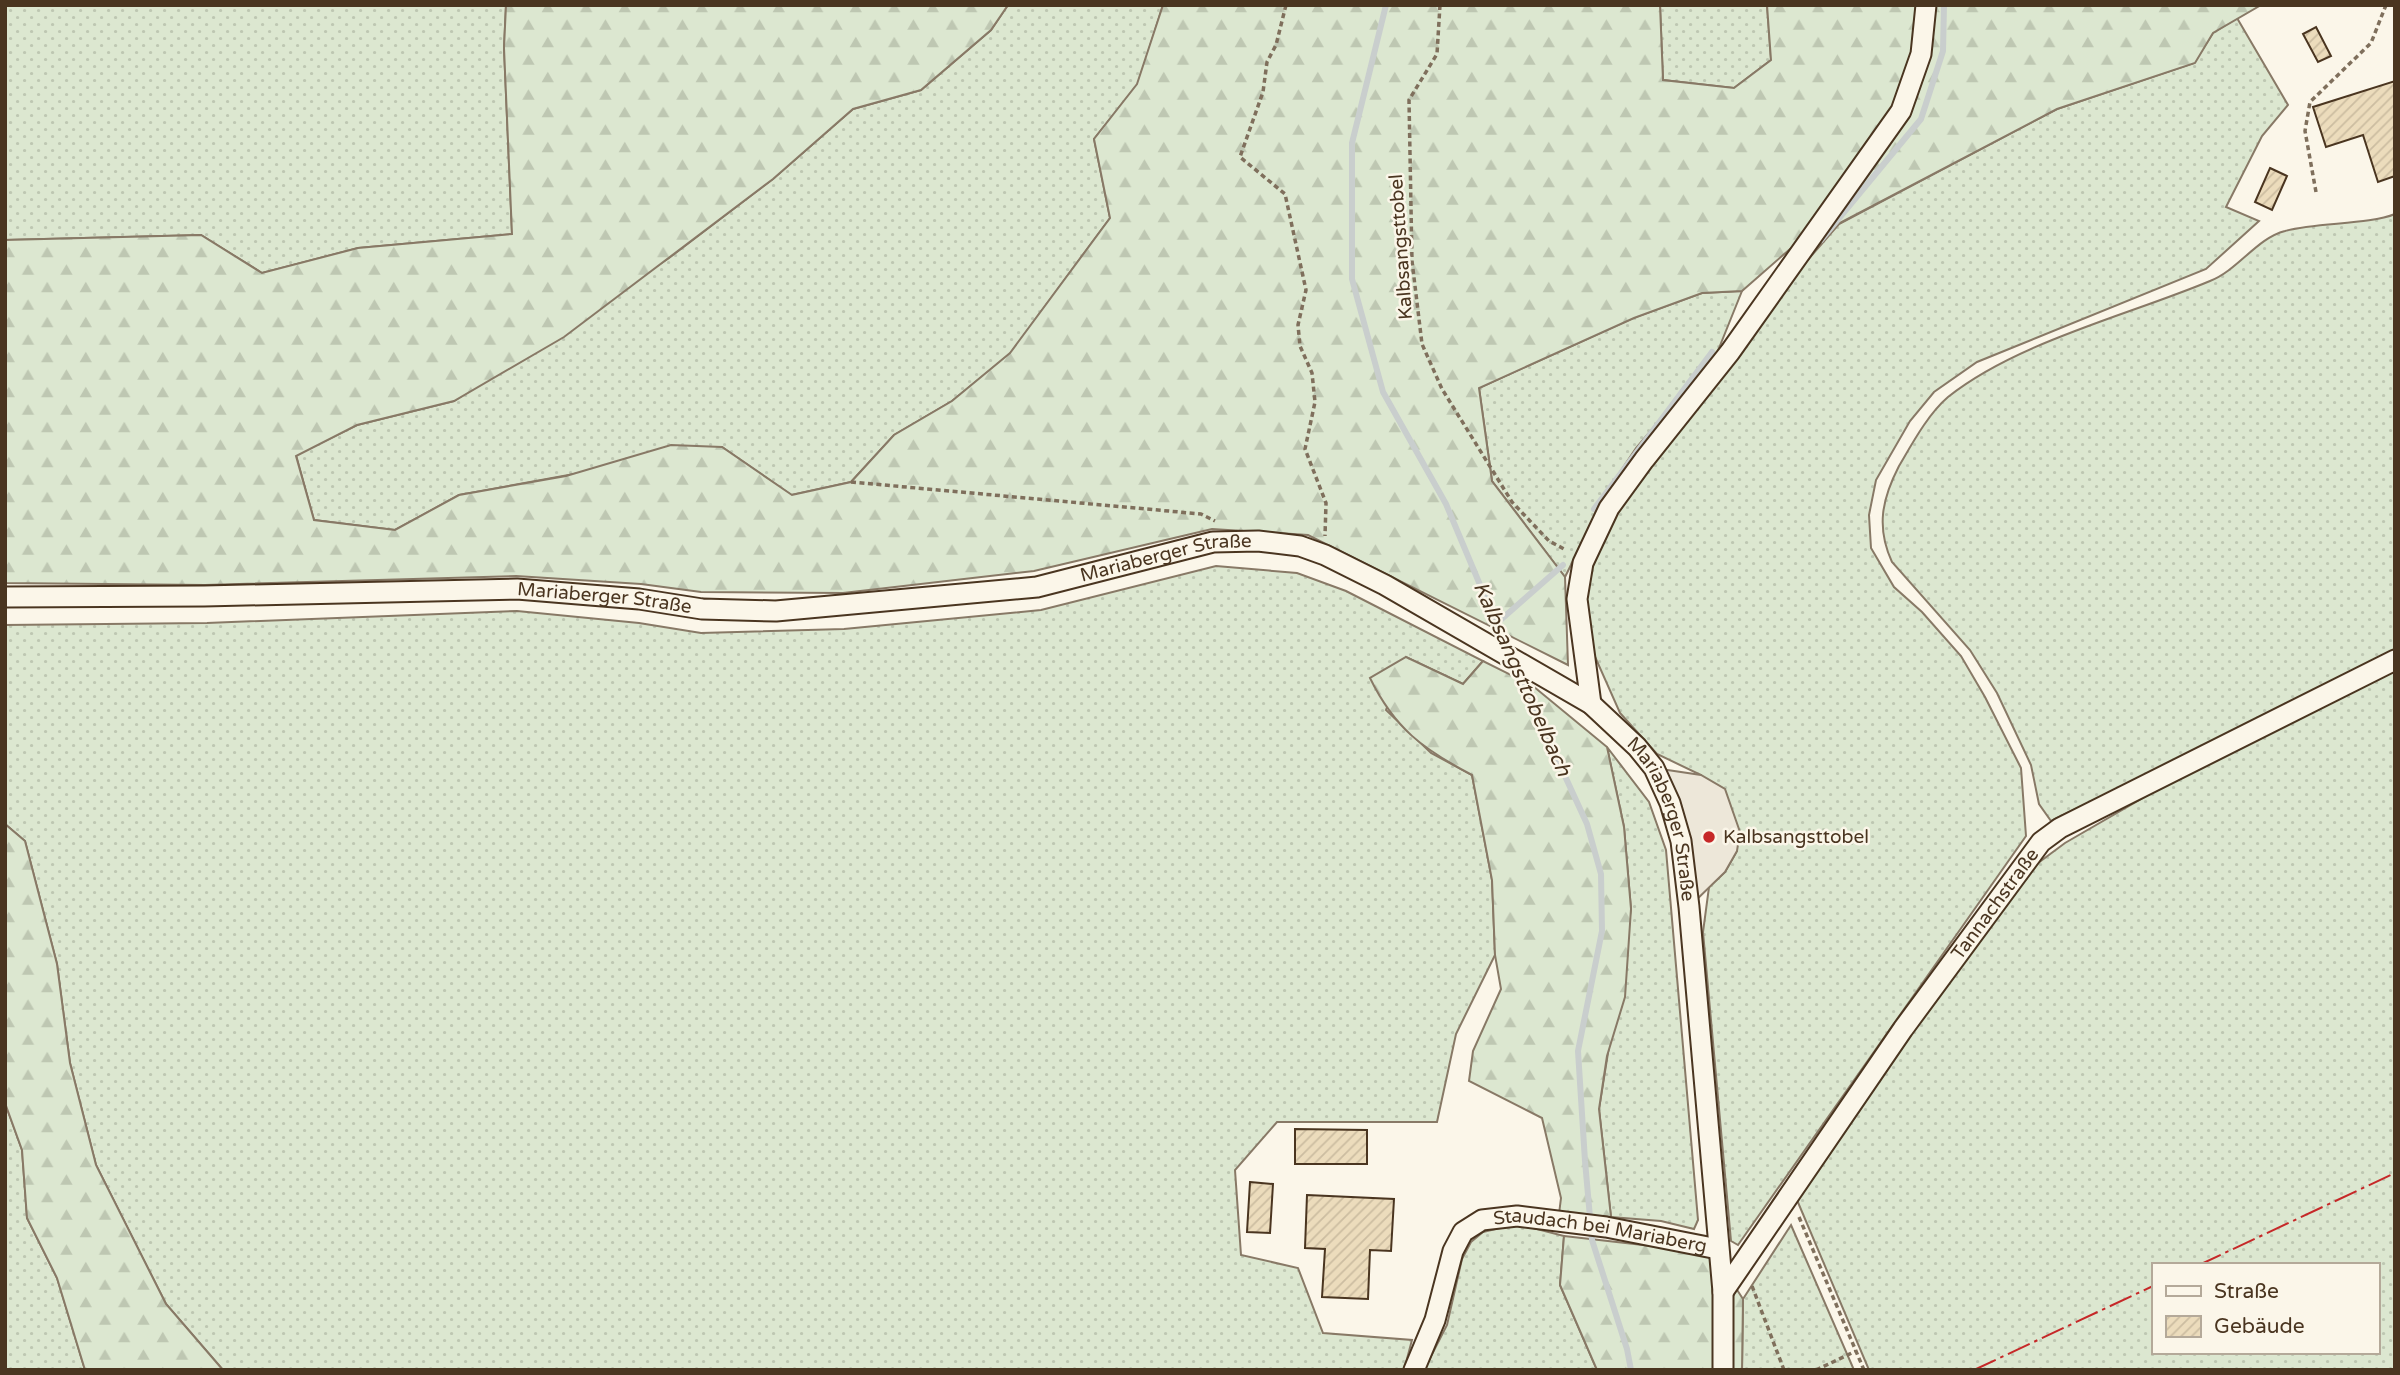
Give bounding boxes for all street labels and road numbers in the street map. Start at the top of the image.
street label: Kalbsangsttobel [1385,173,1417,321]
street label: Mariaberger Straße [1078,530,1252,587]
street label: Mariaberger Straße [516,578,693,618]
street label: Mariaberger Straße [1622,732,1699,903]
street label: Tannachstraße [1947,844,2044,964]
street label: Staudach bei Mariaberg [1492,1204,1709,1258]

